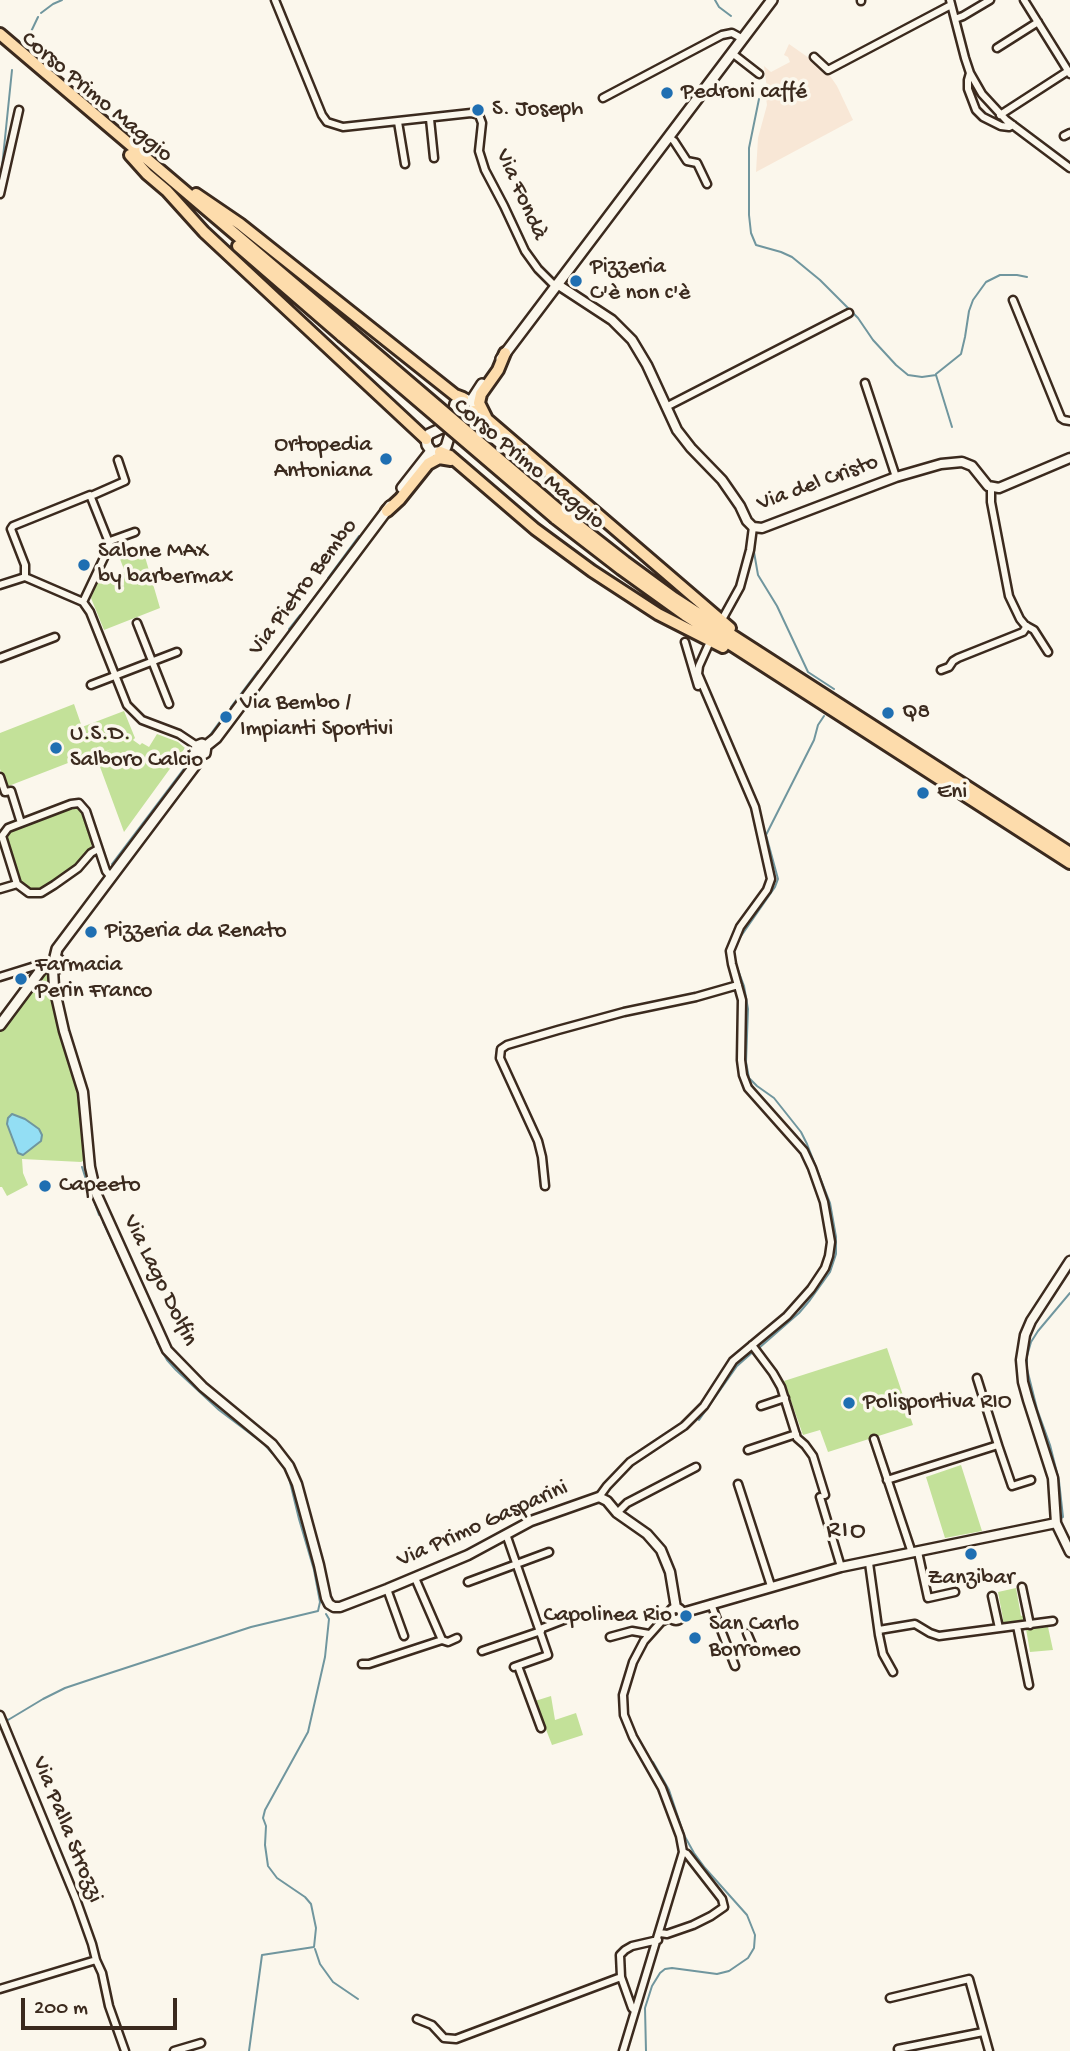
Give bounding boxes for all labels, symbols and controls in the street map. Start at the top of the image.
street label: Corso Primo Maggio [14,26,178,170]
place label: Pedroni caffé [681,79,807,107]
marker: Pedroni caffé [659,85,675,101]
place label: S. Joseph [492,96,583,124]
marker: S. Joseph [470,102,486,118]
street label: Via Fondà [488,145,552,245]
place label: Pizzeria C'è non c'è [590,254,690,308]
marker: Pizzeria C'è non c'è [568,273,584,289]
street label: Corso Primo Maggio [446,393,610,537]
place label: Ortopedia Antoniana [274,432,372,486]
street label: Via del Cristo [753,449,883,519]
marker: Ortopedia Antoniana [378,451,394,467]
street label: Via Pietro Bembo [243,514,365,662]
place label: Salone MAX by barbermax [98,538,233,592]
marker: Salone MAX by barbermax [76,557,92,573]
place label: Via Bembo / Impianti Sportivi [240,690,393,744]
place label: Q8 [902,699,930,727]
marker: Q8 [880,705,896,721]
marker: Via Bembo / Impianti Sportivi [218,709,234,725]
place label: U.S.D. Salboro Calcio [70,721,203,775]
marker: U.S.D. Salboro Calcio [48,740,64,756]
place label: Eni [937,779,967,807]
marker: Eni [915,785,931,801]
place label: Pizzeria da Renato [105,918,287,946]
marker: Pizzeria da Renato [83,924,99,940]
place label: Farmacia Perin Franco [35,952,152,1006]
marker: Farmacia Perin Franco [13,971,29,987]
place label: Capeeto [59,1172,141,1200]
marker: Capeeto [37,1178,53,1194]
street label: Via Lago Dolfin [115,1211,203,1351]
place label: Polisportiva RIO [863,1389,1012,1417]
marker: Polisportiva RIO [841,1395,857,1411]
street label: Via Primo Gasparini [393,1475,573,1575]
district label: RIO [827,1516,867,1548]
marker: Zanzibar [963,1546,979,1562]
place label: Zanzibar [928,1565,1014,1593]
place label: Capolinea Rio [543,1602,672,1630]
marker: Capolinea Rio [678,1608,694,1624]
place label: San Carlo Borromeo [709,1611,801,1665]
marker: San Carlo Borromeo [687,1630,703,1646]
street label: Via Palla Strozzi [24,1753,108,1907]
scale bar [24,1984,180,2028]
text: 200 m [34,1997,88,2022]

